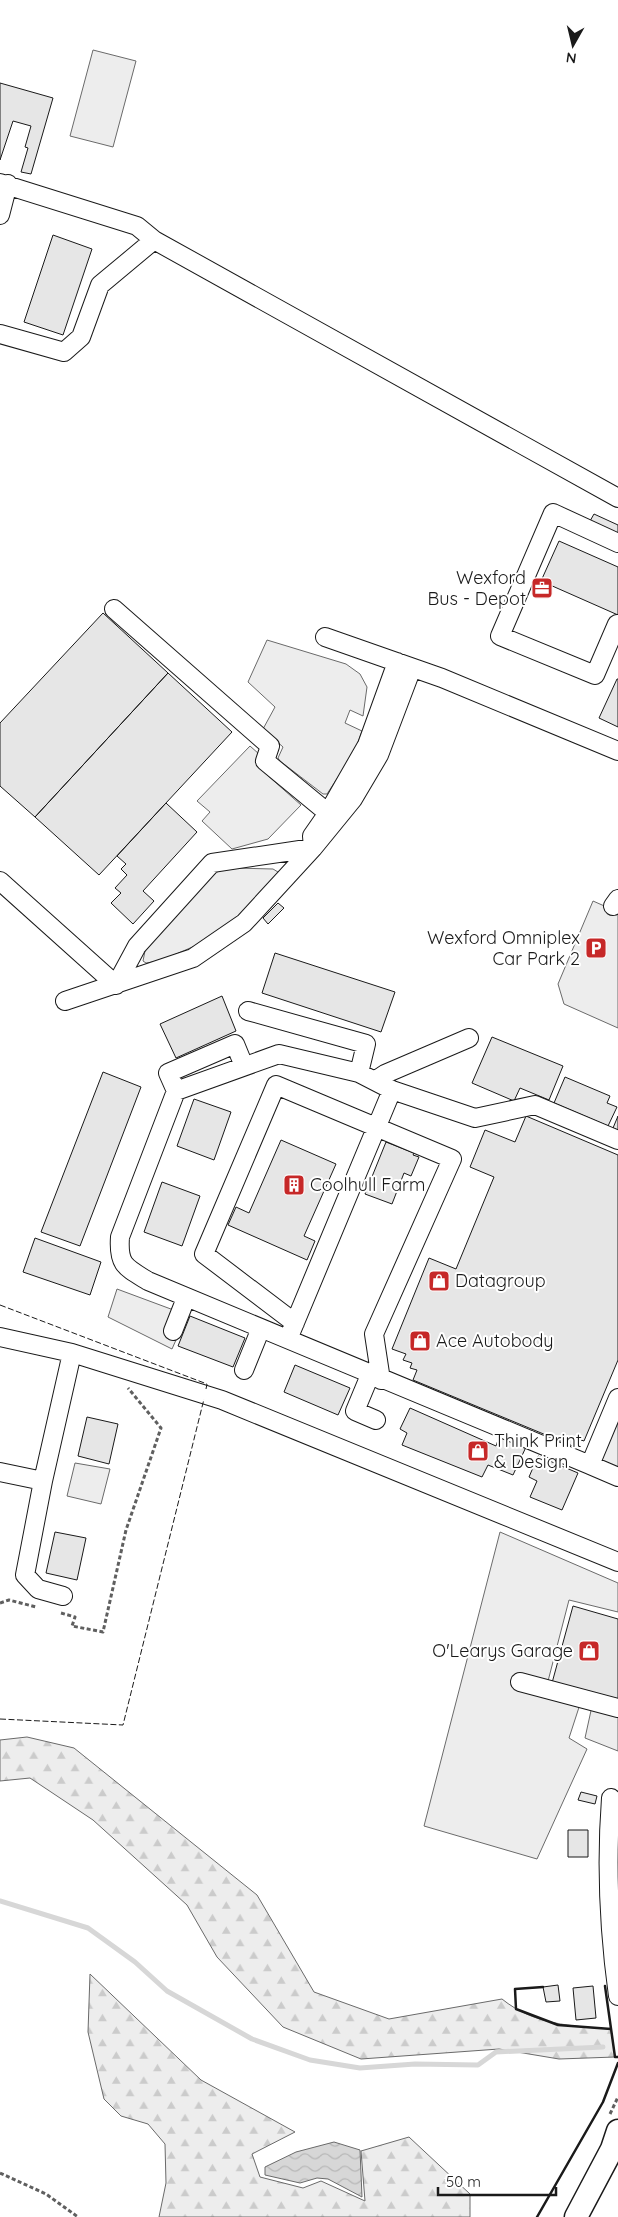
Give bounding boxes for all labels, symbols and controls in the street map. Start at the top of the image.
north arrow [548,20,598,70]
text: N [565,48,578,68]
place label: Wexford Bus - Depot [428,566,526,610]
office icon: Wexford Bus - Depot [530,576,554,600]
place label: Wexford Omniplex Car Park 2 [427,926,580,970]
parking icon: Wexford Omniplex Car Park 2 [584,936,608,960]
building icon: Coolhull Farm [282,1173,306,1197]
place label: Coolhull Farm [310,1173,425,1196]
shop icon: Datagroup [427,1269,451,1293]
place label: Datagroup [455,1269,546,1292]
shop icon: Ace Autobody [408,1329,432,1353]
place label: Ace Autobody [436,1329,554,1352]
place label: Think Print & Design [494,1429,582,1473]
shop icon: Think Print & Design [466,1439,490,1463]
place label: O'Learys Garage [432,1639,573,1662]
shop icon: O'Learys Garage [577,1639,601,1663]
scale bar [438,2164,556,2196]
text: 50 m [446,2172,481,2191]

